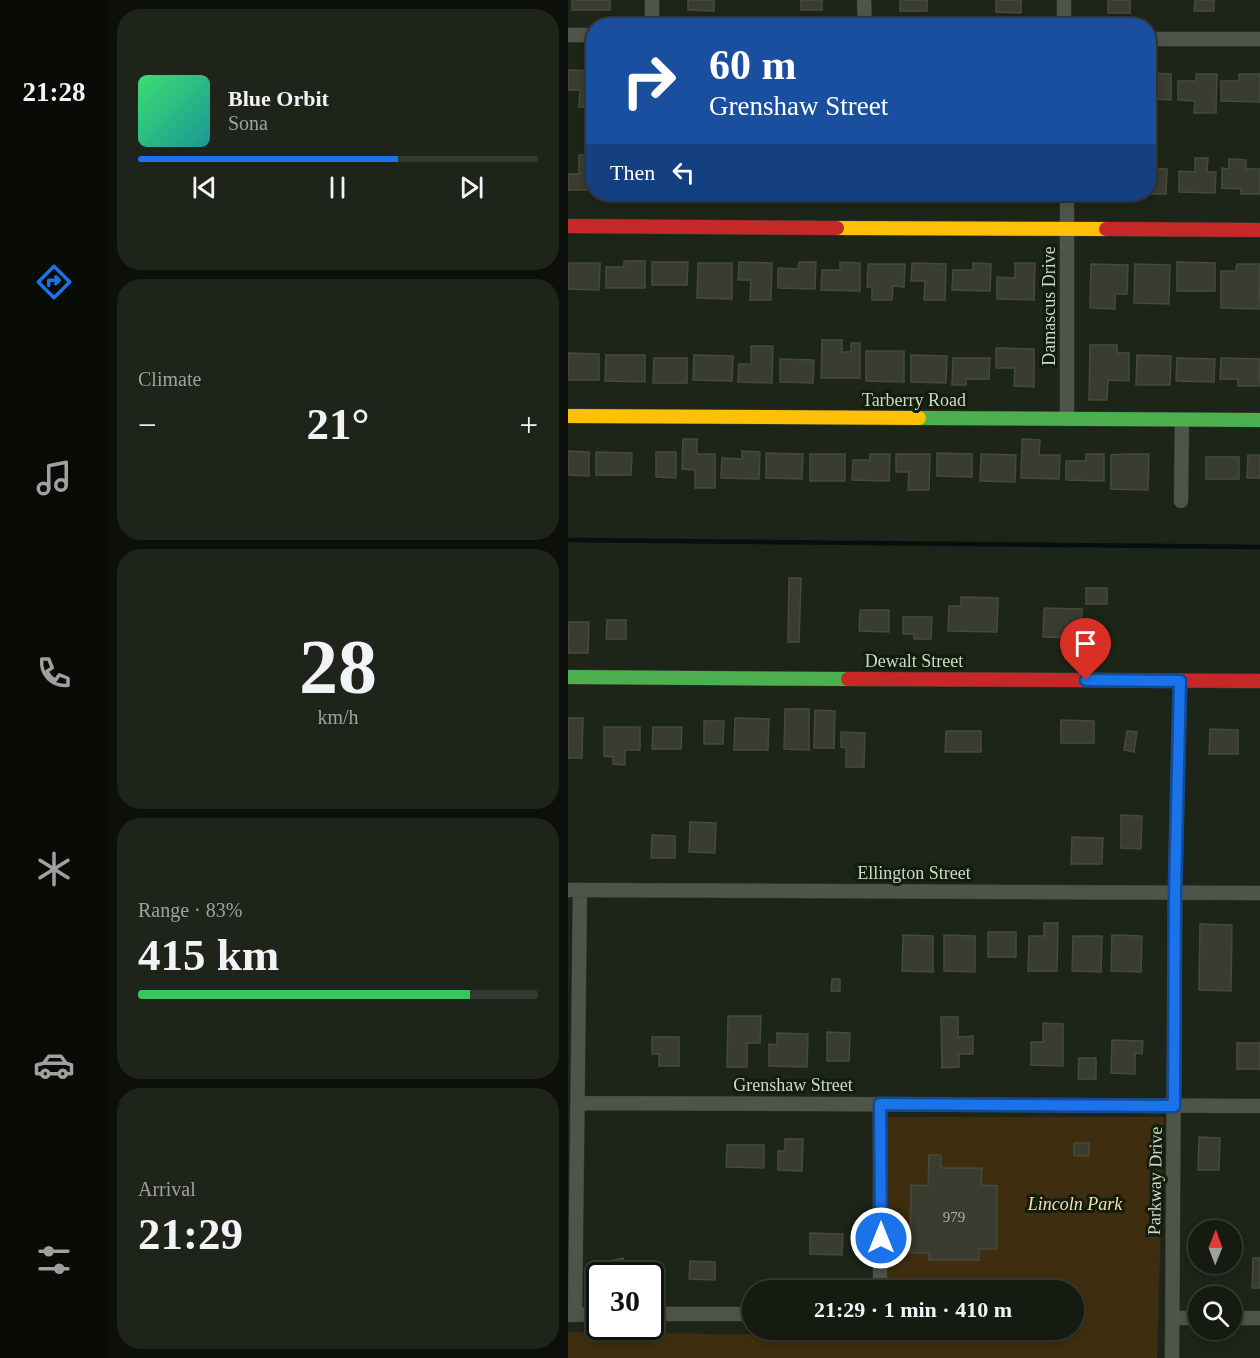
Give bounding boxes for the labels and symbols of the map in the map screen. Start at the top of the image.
street label: Damascus Drive [1039,246,1059,366]
street label: Tarberry Road [862,390,966,410]
pin [1060,618,1111,680]
street label: Dewalt Street [865,651,963,671]
street label: Ellington Street [857,863,971,883]
street label: Grenshaw Street [733,1075,853,1095]
street label: Parkway Drive [1144,1127,1166,1235]
park label: Lincoln Park [1027,1194,1123,1214]
position arrow [849,1206,913,1270]
house number: 979 [943,1209,965,1225]
north arrow [1188,1220,1242,1274]
speed limit sign: 30 [586,1262,664,1340]

